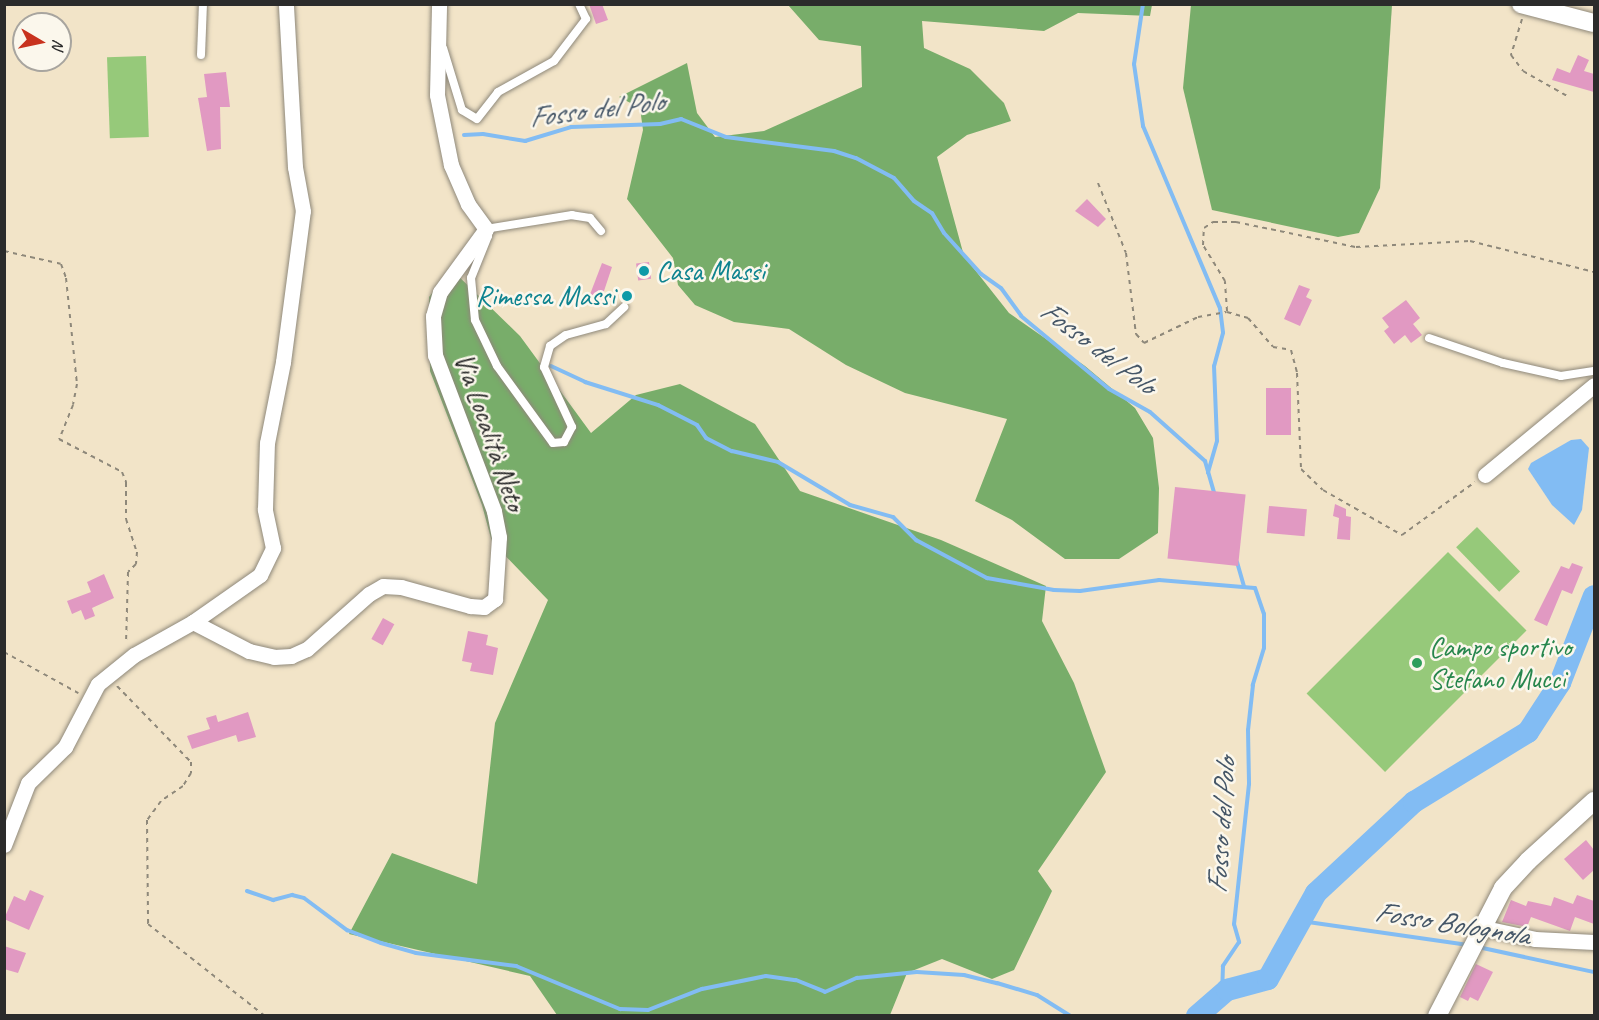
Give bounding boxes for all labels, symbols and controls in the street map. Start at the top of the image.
north arrow [12,12,72,72]
text: N [47,38,68,51]
water label: Fosso del Polo [527,83,665,135]
place label: Casa Massi [656,254,766,288]
marker: Casa Massi [637,264,651,278]
place label: Rimessa Massi [476,279,615,313]
marker: Rimessa Massi [620,289,634,303]
water label: Fosso del Polo [1033,292,1163,402]
street label: Via Località Neto [448,349,532,515]
place label: Campo sportivo Stefano Mucci [1429,630,1571,696]
marker: Campo sportivo Stefano Mucci [1410,656,1424,670]
water label: Fosso del Polo [1198,757,1244,895]
water label: Fosso Bolognola [1372,893,1532,953]

